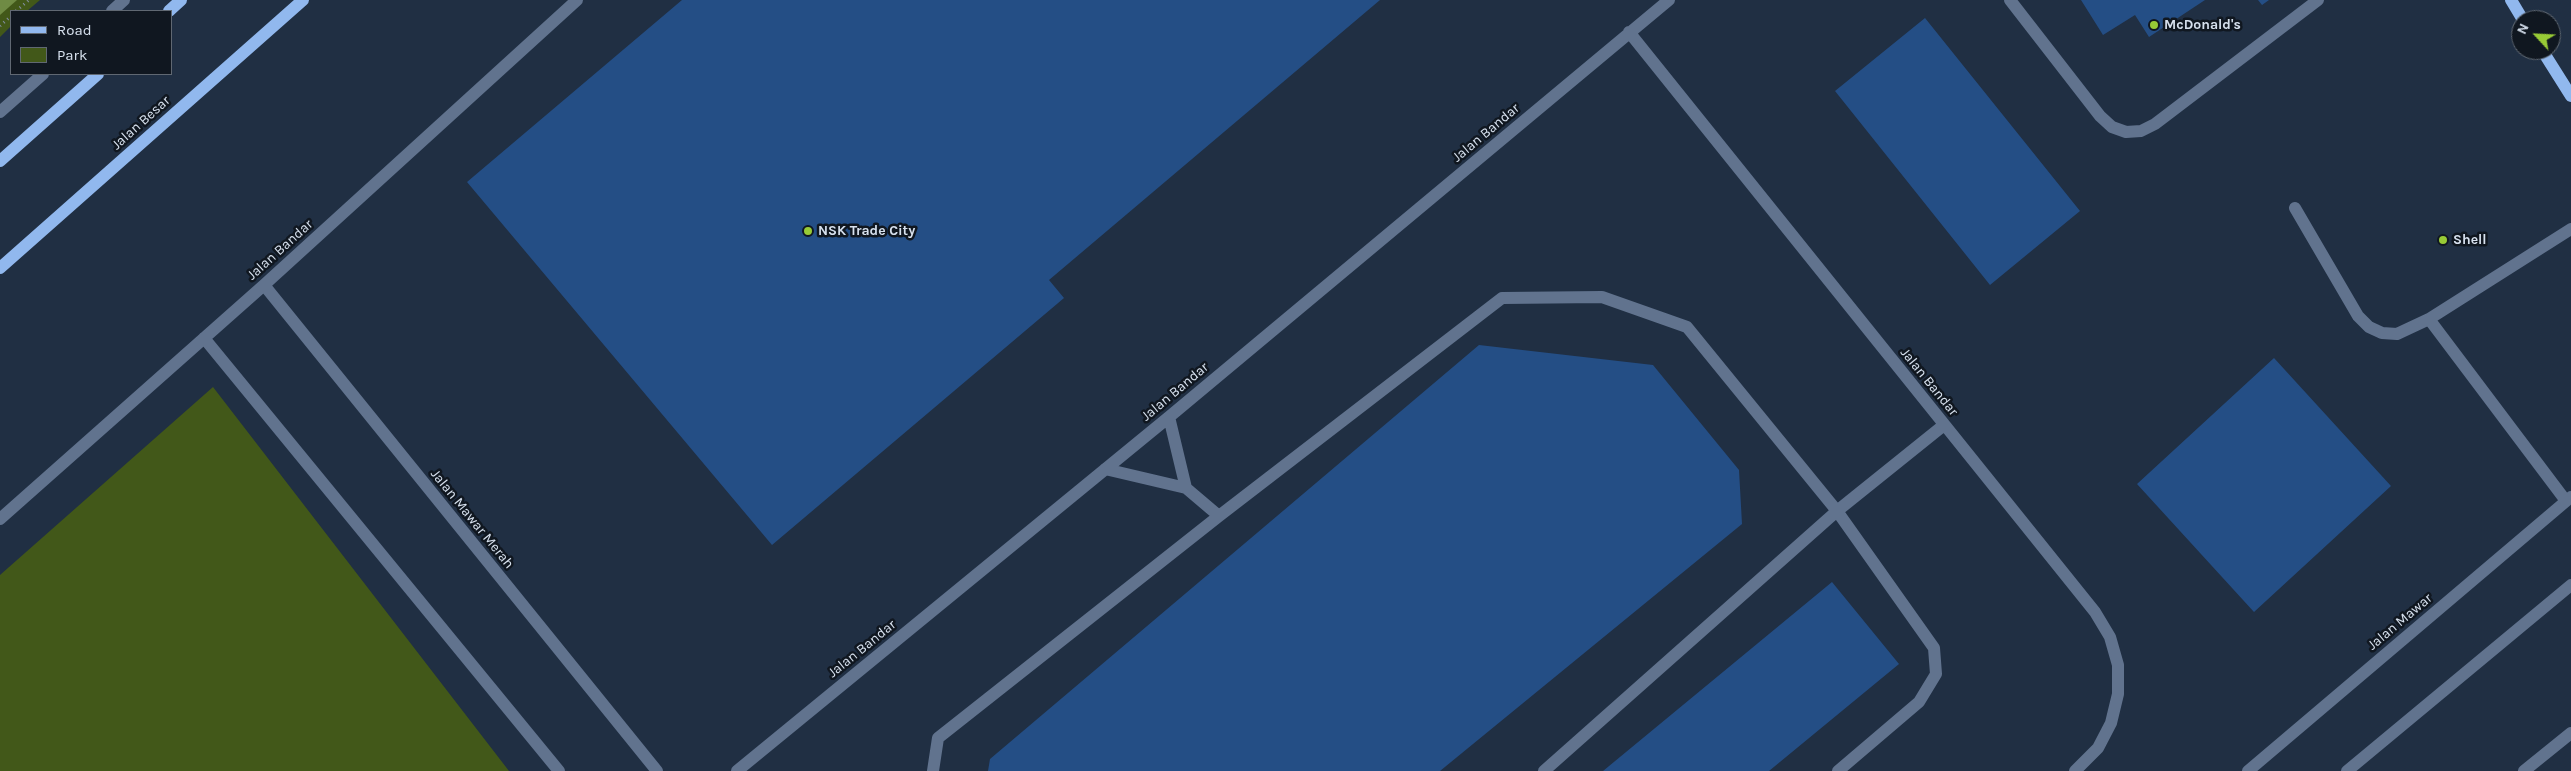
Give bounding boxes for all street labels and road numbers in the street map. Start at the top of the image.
street label: Jalan Besar [108,92,174,154]
street label: Jalan Bandar [1449,100,1523,166]
street label: Jalan Bandar [244,216,316,284]
street label: Jalan Bandar [1896,345,1962,419]
street label: Jalan Bandar [1138,359,1212,425]
street label: Jalan Mawar Merah [427,466,517,572]
street label: Jalan Mawar [2364,590,2436,654]
street label: Jalan Bandar [825,616,899,682]

